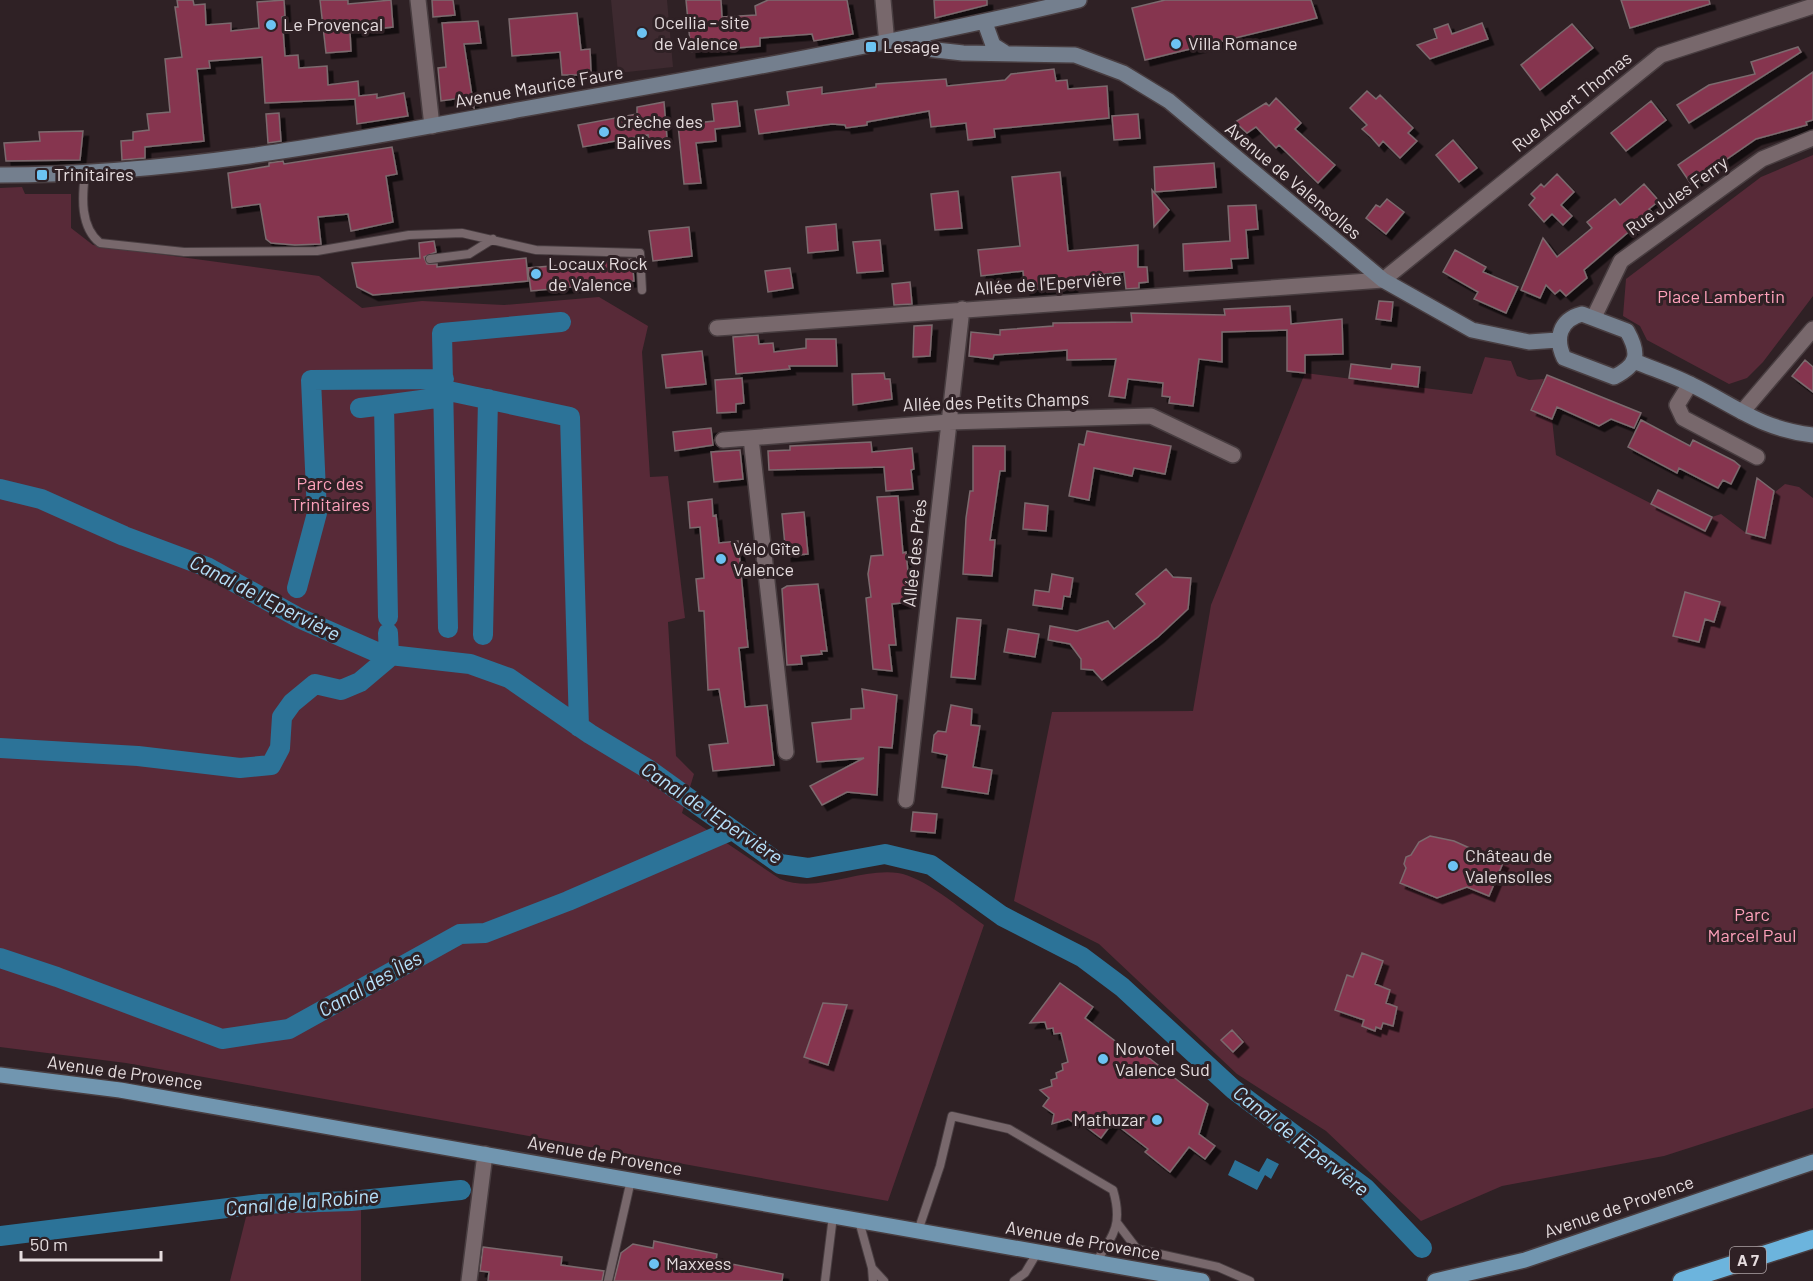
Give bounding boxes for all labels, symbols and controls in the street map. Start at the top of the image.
place label: Ocellia - site de Valence [654,11,750,54]
place label: Le Provençal [283,13,383,35]
marker: Le Provençal [264,18,278,32]
marker: Ocellia - site de Valence [635,26,649,40]
place label: Villa Romance [1188,32,1298,54]
place label: Lesage [883,35,940,57]
marker: Villa Romance [1169,37,1183,51]
marker: Lesage [864,40,878,54]
street label: Rue Albert Thomas [1507,46,1636,156]
street label: Avenue Maurice Faure [453,60,625,112]
place label: Crèche des Balives [616,110,703,153]
street label: Avenue de Valensolles [1221,117,1366,244]
marker: Crèche des Balives [597,125,611,139]
street label: Rue Jules Ferry [1621,151,1732,240]
place label: Trinitaires [54,163,134,185]
marker: Trinitaires [35,168,49,182]
place label: Locaux Rock de Valence [548,252,648,295]
marker: Locaux Rock de Valence [529,267,543,281]
street label: Allée de l'Epervière [974,267,1122,299]
park label: Place Lambertin [1657,285,1785,307]
street label: Allée des Petits Champs [902,387,1090,415]
park label: Parc des Trinitaires [290,472,370,515]
street label: Allée des Prés [897,498,931,608]
place label: Vélo Gîte Valence [733,537,801,580]
water label: Canal de l'Epervière [186,549,345,645]
marker: Vélo Gîte Valence [714,552,728,566]
water label: Canal de l'Epervière [637,756,788,868]
place label: Château de Valensolles [1465,844,1552,887]
marker: Château de Valensolles [1446,859,1460,873]
park label: Parc Marcel Paul [1708,903,1796,946]
water label: Canal des Îles [314,945,425,1021]
place label: Novotel Valence Sud [1115,1037,1210,1080]
street label: Avenue de Provence [46,1050,204,1094]
marker: Novotel Valence Sud [1096,1052,1110,1066]
water label: Canal de l'Epervière [1229,1080,1374,1201]
place label: Mathuzar [1073,1108,1145,1130]
marker: Mathuzar [1150,1113,1164,1127]
street label: Avenue de Provence [526,1131,684,1179]
street label: Avenue de Provence [1541,1170,1696,1242]
water label: Canal de la Robine [224,1182,380,1220]
street label: Avenue de Provence [1004,1216,1162,1264]
scale bar [21,1224,160,1262]
text: 50 m [30,1233,68,1255]
road number: A 7 [1730,1247,1766,1273]
place label: Maxxess [666,1252,731,1274]
marker: Maxxess [647,1257,661,1271]

